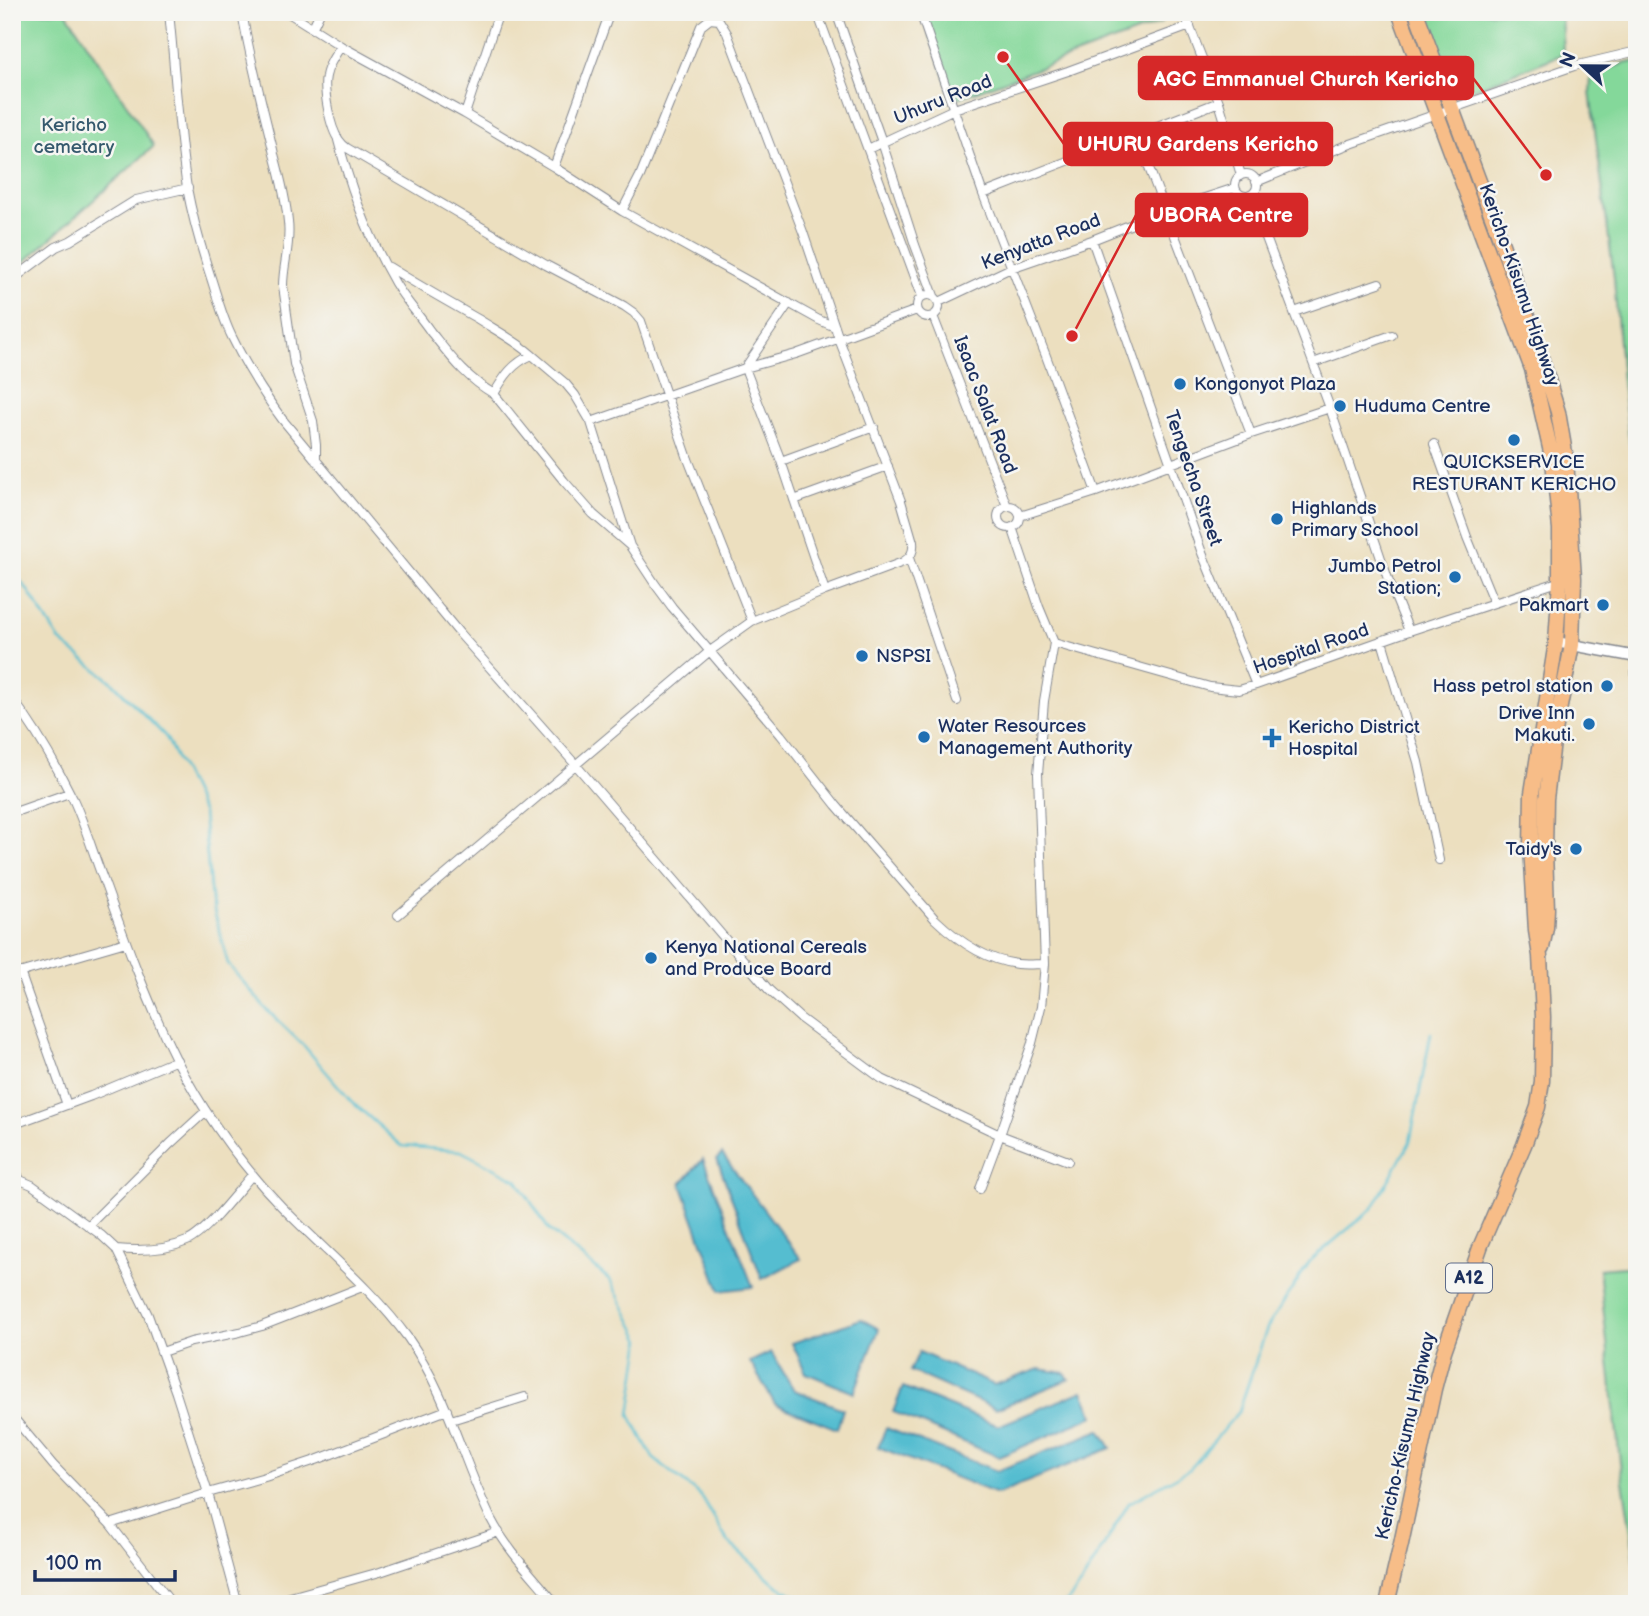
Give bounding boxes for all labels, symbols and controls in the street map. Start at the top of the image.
north arrow [1548,32,1618,102]
text: N [1555,49,1582,71]
callout: AGC Emmanuel Church Kericho [1139,57,1473,99]
text: AGC Emmanuel Church Kericho [1152,67,1459,92]
street label: Uhuru Road [891,70,995,130]
park label: Kericho cemetary [34,114,115,159]
callout: UHURU Gardens Kericho [1064,123,1332,165]
text: UHURU Gardens Kericho [1078,132,1318,157]
street label: Kericho-Kisumu Highway [1474,181,1565,390]
callout: UBORA Centre [1136,194,1307,236]
text: UBORA Centre [1149,203,1293,228]
street label: Kenyatta Road [978,209,1104,275]
street label: Isaac Salat Road [948,333,1022,477]
place label: Kongonyot Plaza [1194,373,1336,396]
marker: Kongonyot Plaza [1172,376,1188,392]
place label: Huduma Centre [1354,395,1491,418]
marker: Huduma Centre [1332,398,1348,414]
street label: Tengecha Street [1159,407,1227,549]
marker: QUICKSERVICE RESTURANT KERICHO [1506,432,1522,448]
place label: QUICKSERVICE RESTURANT KERICHO [1412,451,1616,496]
place label: Highlands Primary School [1291,497,1419,542]
marker: Highlands Primary School [1269,511,1285,527]
place label: Jumbo Petrol Station; [1328,555,1441,600]
marker: Jumbo Petrol Station; [1447,569,1463,585]
place label: Pakmart [1518,594,1589,617]
marker: Pakmart [1595,597,1611,613]
street label: Hospital Road [1250,618,1372,680]
place label: NSPSI [876,645,931,668]
marker: NSPSI [854,648,870,664]
place label: Hass petrol station [1432,675,1593,698]
marker: Hass petrol station [1599,678,1615,694]
place label: Drive Inn Makuti. [1498,702,1575,747]
place label: Water Resources Management Authority [938,715,1133,760]
place label: Kericho District Hospital [1288,716,1420,761]
marker: Drive Inn Makuti. [1581,716,1597,732]
marker: Kericho District Hospital [1262,728,1282,748]
marker: Water Resources Management Authority [916,729,932,745]
place label: Taidy's [1506,838,1562,861]
marker: Taidy's [1568,841,1584,857]
place label: Kenya National Cereals and Produce Board [665,936,867,981]
marker: Kenya National Cereals and Produce Board [643,950,659,966]
road number: A12 [1446,1264,1492,1293]
street label: Kericho-Kisumu Highway [1371,1329,1441,1542]
scale bar [35,1539,175,1583]
text: 100 m [46,1551,102,1576]

